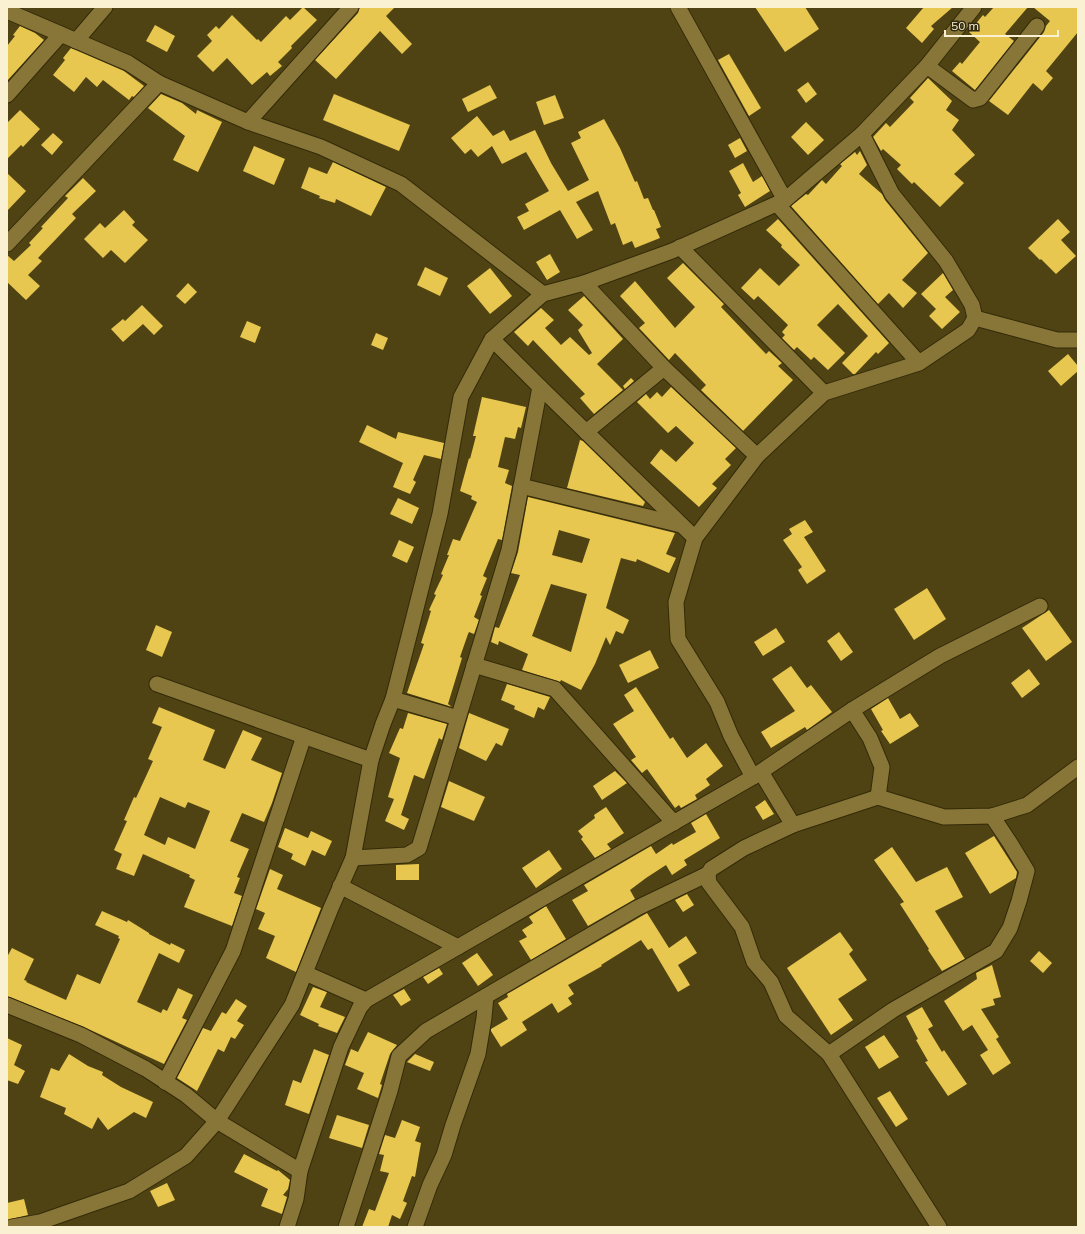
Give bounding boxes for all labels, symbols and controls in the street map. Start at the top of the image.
scale bar [945,12,1058,38]
text: 50 m [951,18,979,33]

